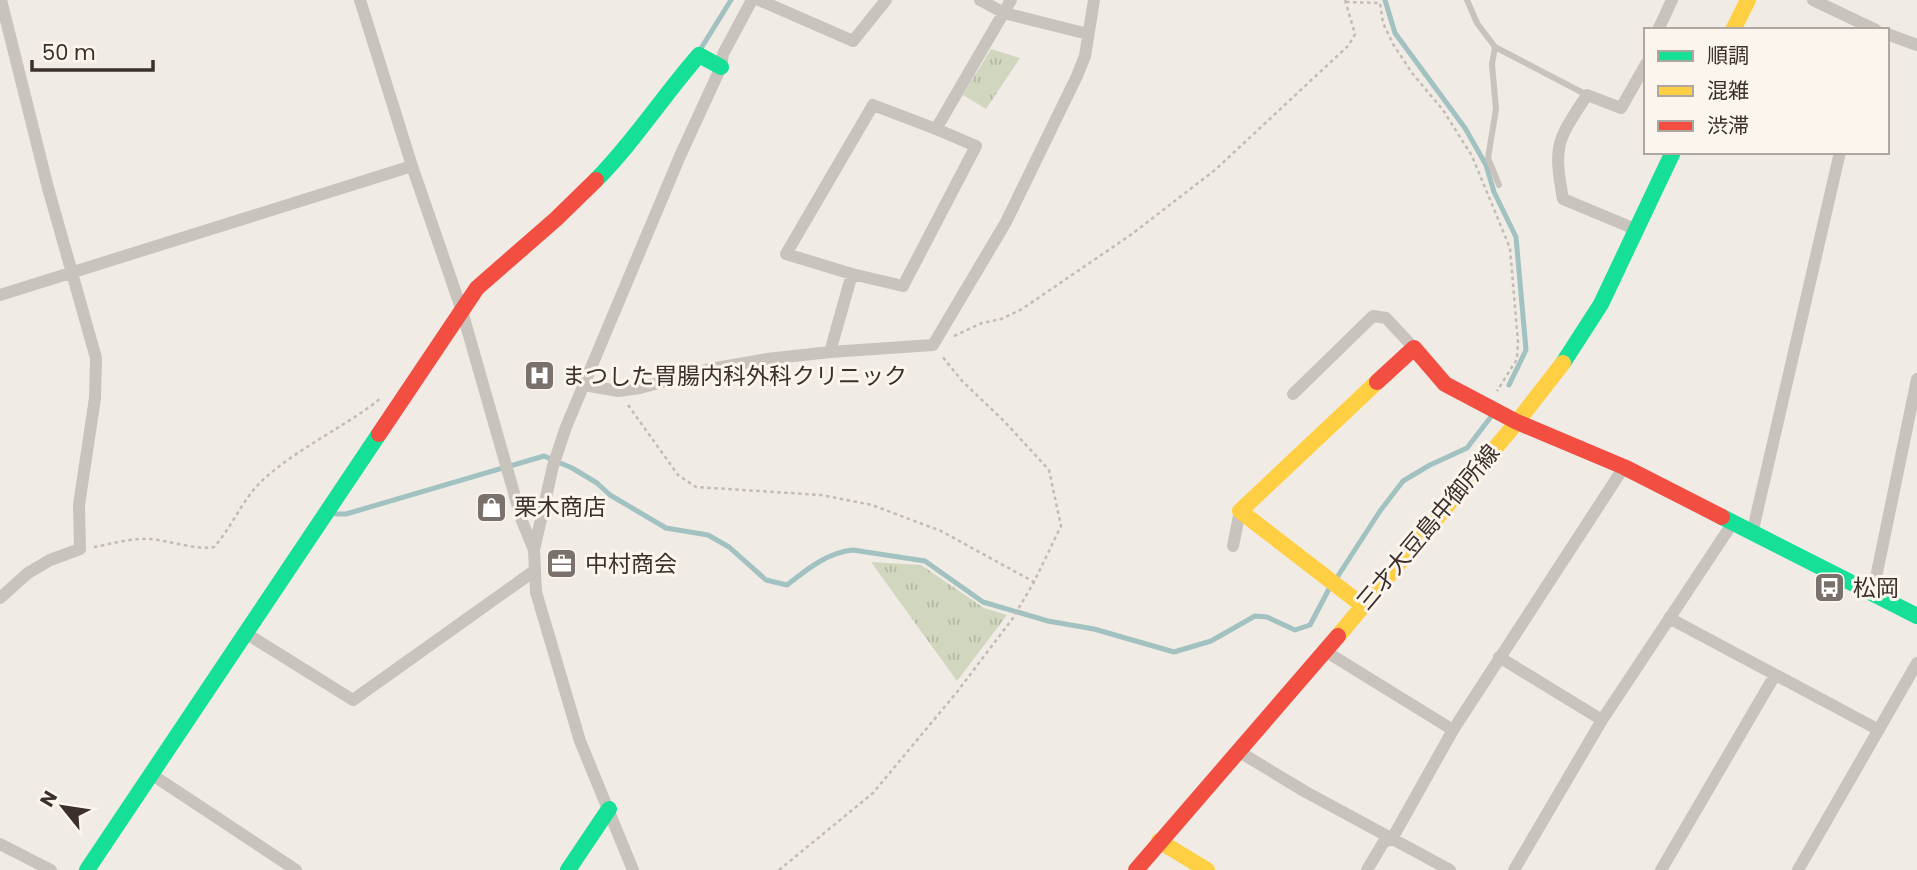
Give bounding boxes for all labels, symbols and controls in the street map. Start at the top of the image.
scale bar [32,28,152,72]
legend [1644,28,1889,154]
text: 50 m [42,38,96,67]
text: 順調 [1707,41,1749,70]
text: 混雑 [1707,76,1749,105]
text: 渋滞 [1707,111,1749,140]
hospital icon: まつした胃腸内科外科クリニック [522,359,556,393]
place label: まつした胃腸内科外科クリニック [562,360,907,392]
street label: 三才大豆島中御所線 [1349,437,1507,617]
shop icon: 栗木商店 [474,490,508,524]
place label: 栗木商店 [514,491,606,523]
office icon: 中村商会 [545,547,579,581]
place label: 中村商会 [585,548,677,580]
bus stop icon: 松岡 [1813,571,1847,605]
place label: 松岡 [1853,572,1899,604]
north arrow [28,772,98,842]
text: N [33,786,64,812]

